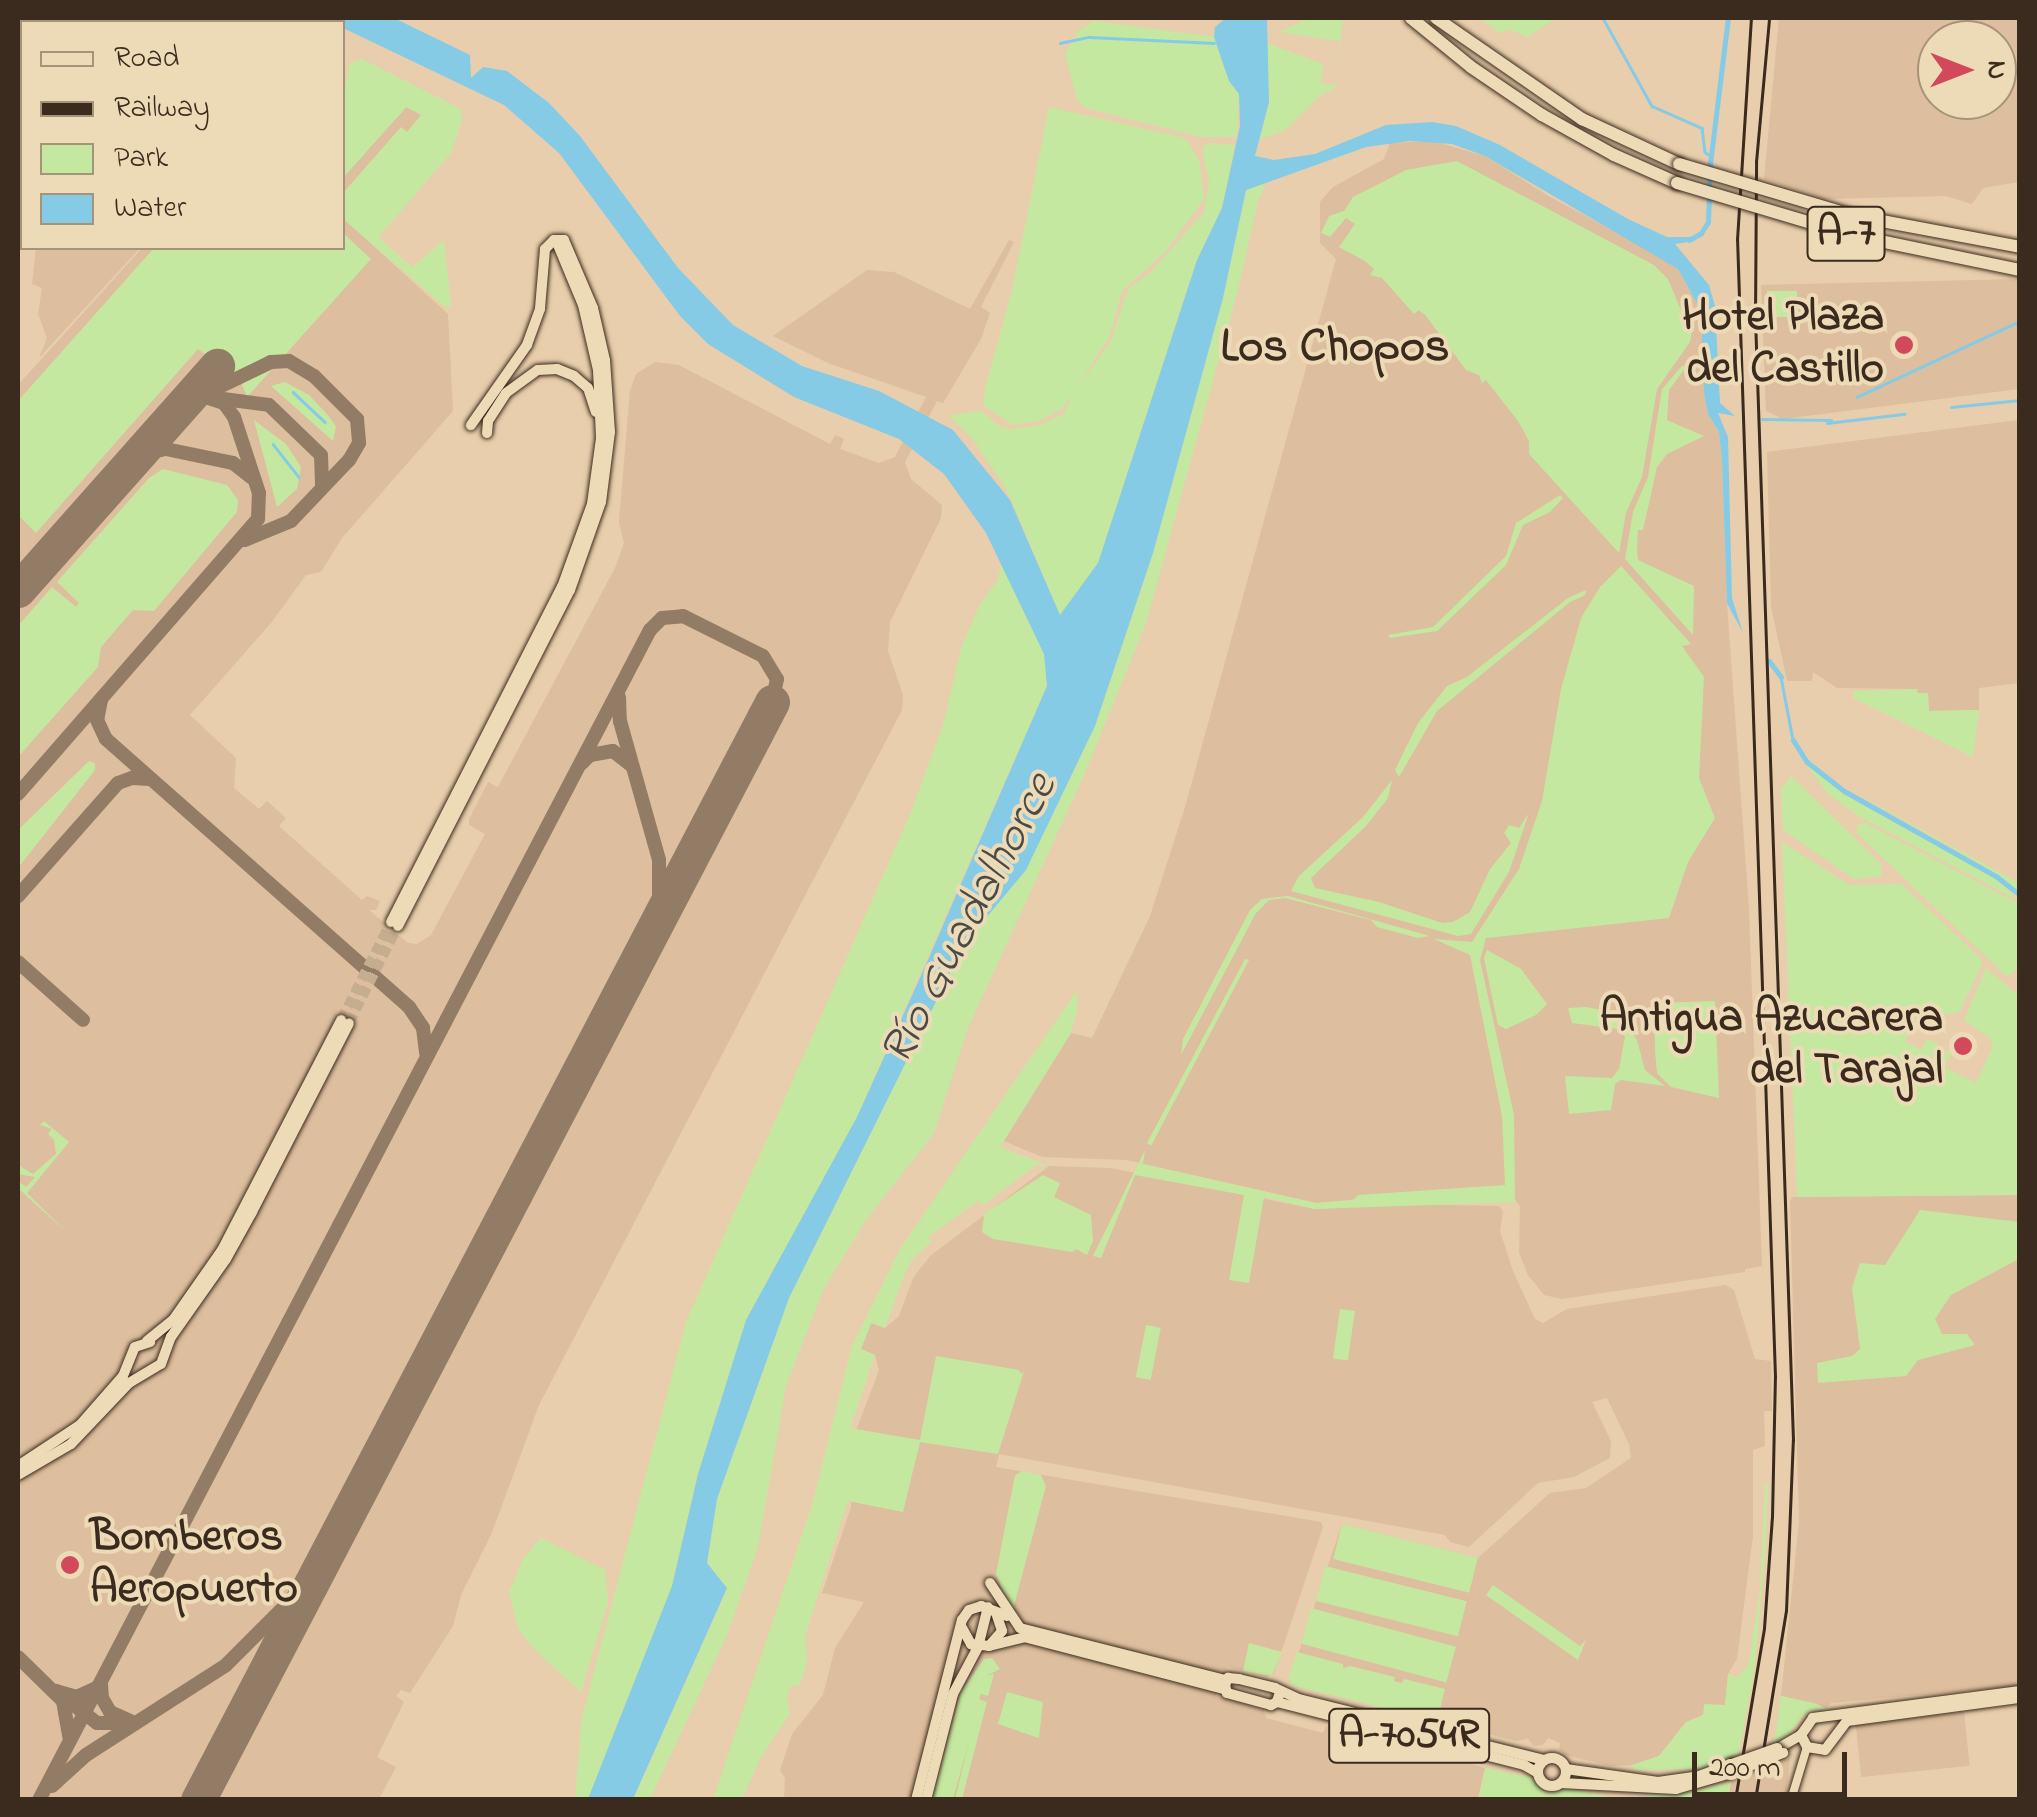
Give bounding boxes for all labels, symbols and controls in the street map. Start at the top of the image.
legend [20,20,345,250]
north arrow [1917,20,2017,120]
text: Road [114,37,179,81]
text: N [1975,61,2016,79]
text: Railway [114,87,210,131]
text: Park [114,137,168,181]
text: Water [114,187,186,231]
road number: A-7 [1806,197,1886,271]
place label: Hotel Plaza del Castillo [1682,292,1884,398]
district label: Los Chopos [1221,320,1449,378]
marker: Hotel Plaza del Castillo [1893,334,1915,356]
water label: Río Guadalhorce [869,764,1071,1076]
place label: Antigua Azucarera del Tarajal [1600,993,1943,1099]
marker: Antigua Azucarera del Tarajal [1952,1035,1974,1057]
place label: Bomberos Aeropuerto [90,1512,298,1618]
marker: Bomberos Aeropuerto [59,1554,81,1576]
road number: A-7054R [1326,1699,1492,1773]
scale bar [1697,1732,1852,1794]
text: 200 m [1709,1747,1781,1791]

